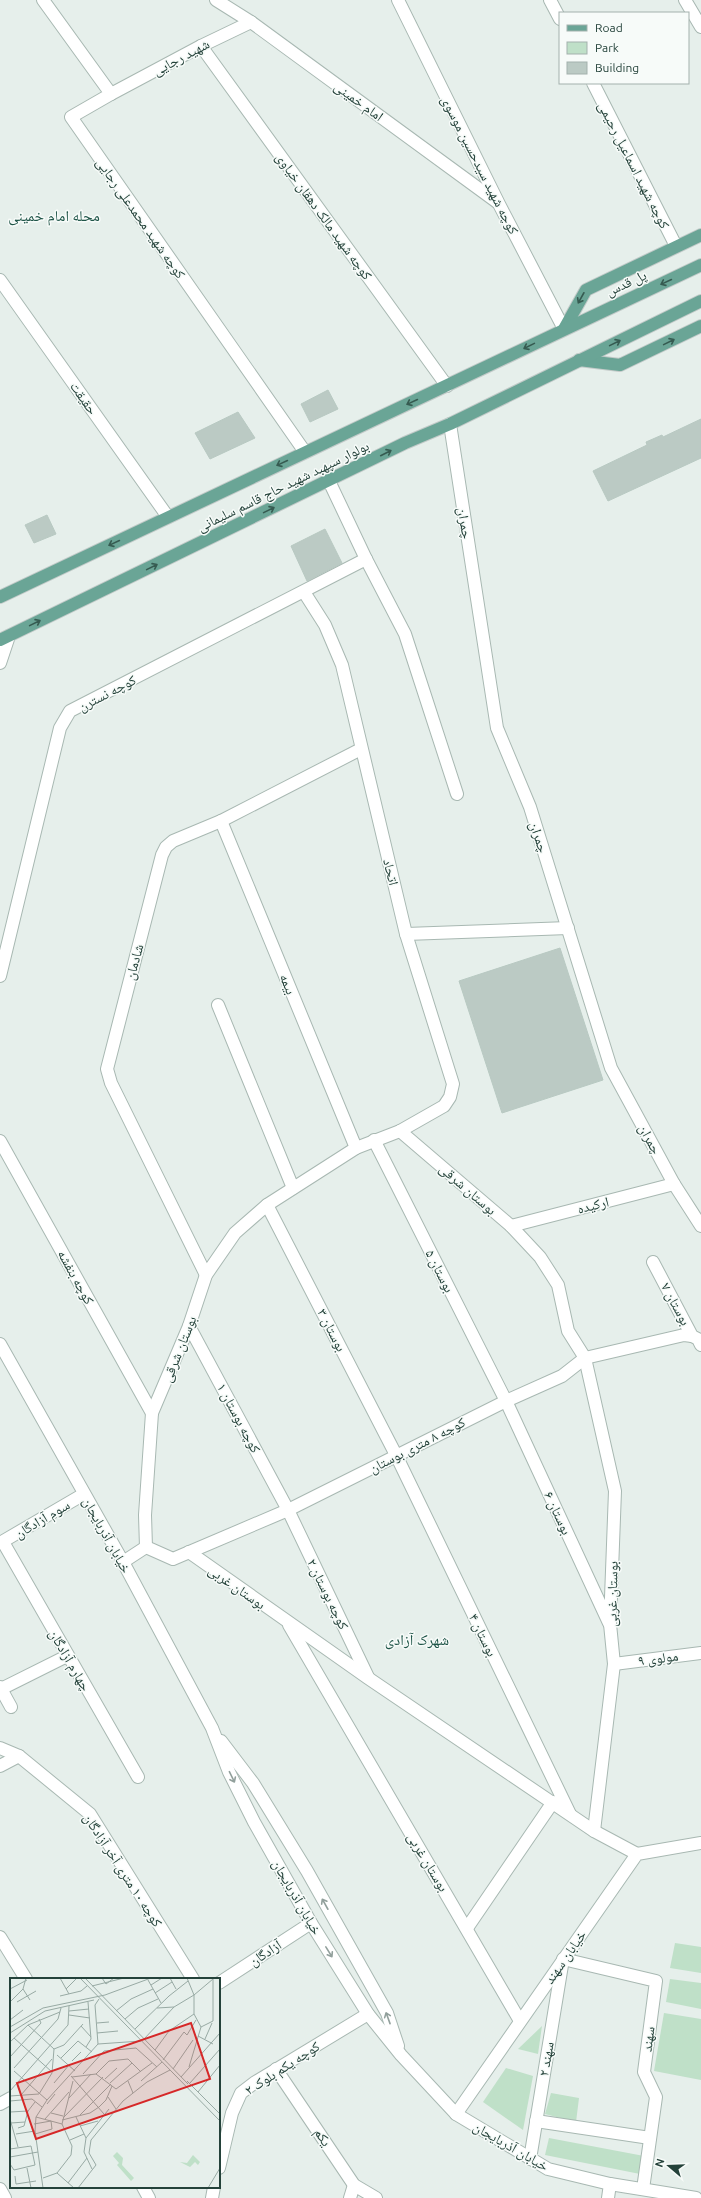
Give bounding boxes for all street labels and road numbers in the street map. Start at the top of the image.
street label: شهید رجایی [150,35,212,79]
street label: امام خمینی [330,78,387,126]
street label: کوچه شهید سیدحسین موسوی [437,93,522,237]
street label: کوچه شهید اسماعیل رحیمی [594,99,673,232]
street label: کوچه شهید مالک دهقان‌ خیاوی [272,149,376,283]
street label: کوچه شهید محمدعلی رجایی [92,154,189,282]
street label: پل قدس [603,267,650,300]
street label: حقیقت [67,379,101,418]
street label: بولوار سپهبد شهید حاج قاسم سلیمانی [195,437,372,536]
street label: چمران [454,506,475,540]
street label: کوچه نسترن [75,672,139,715]
street label: چمران [526,819,552,855]
street label: اتحاد [380,857,402,887]
street label: شادمان [122,942,147,982]
street label: بیمه [276,971,299,997]
street label: چمران [634,1121,665,1157]
street label: بوستان شرقی [436,1160,500,1219]
street label: ارکیده [576,1193,611,1218]
street label: کوچه بنفشه [54,1247,98,1308]
street label: بوستان ۵ [422,1247,458,1296]
street label: بوستان ۷ [657,1280,694,1329]
street label: بوستان ۳ [314,1306,350,1355]
street label: بوستان شرقی [158,1313,201,1385]
street label: کوچه بوستان ۱ [213,1380,264,1456]
street label: کوچه ۸ متری بوستان [366,1414,468,1477]
street label: بوستان ۶ [540,1489,575,1538]
street label: خیابان آذربایجان [79,1494,134,1576]
street label: سوم آزادگان [12,1496,73,1543]
street label: کوچه بوستان ۲ [303,1556,352,1633]
street label: بوستان غربی [603,1561,622,1627]
street label: بوستان غربی [205,1562,269,1613]
street label: بوستان ۴ [465,1611,500,1660]
street label: چهارم آزادگان [44,1626,94,1695]
street label: مولوی ۹ [637,1648,679,1669]
street label: کوچه ۱۰ متری آخر آزادگان [79,1810,166,1930]
street label: بوستان غربی [403,1830,452,1895]
street label: خیابان آذربایجان [268,1857,325,1938]
street label: خیابان سهند [541,1927,590,1987]
street label: آزادگان [246,1936,285,1970]
street label: سهند [639,2025,657,2053]
street label: کوچه یکم بلوک ۲ [242,2038,324,2100]
street label: سهند ۲ [535,2040,557,2078]
street label: خیابان آذربایجان [470,2118,551,2175]
street label: یکم [310,2125,335,2150]

